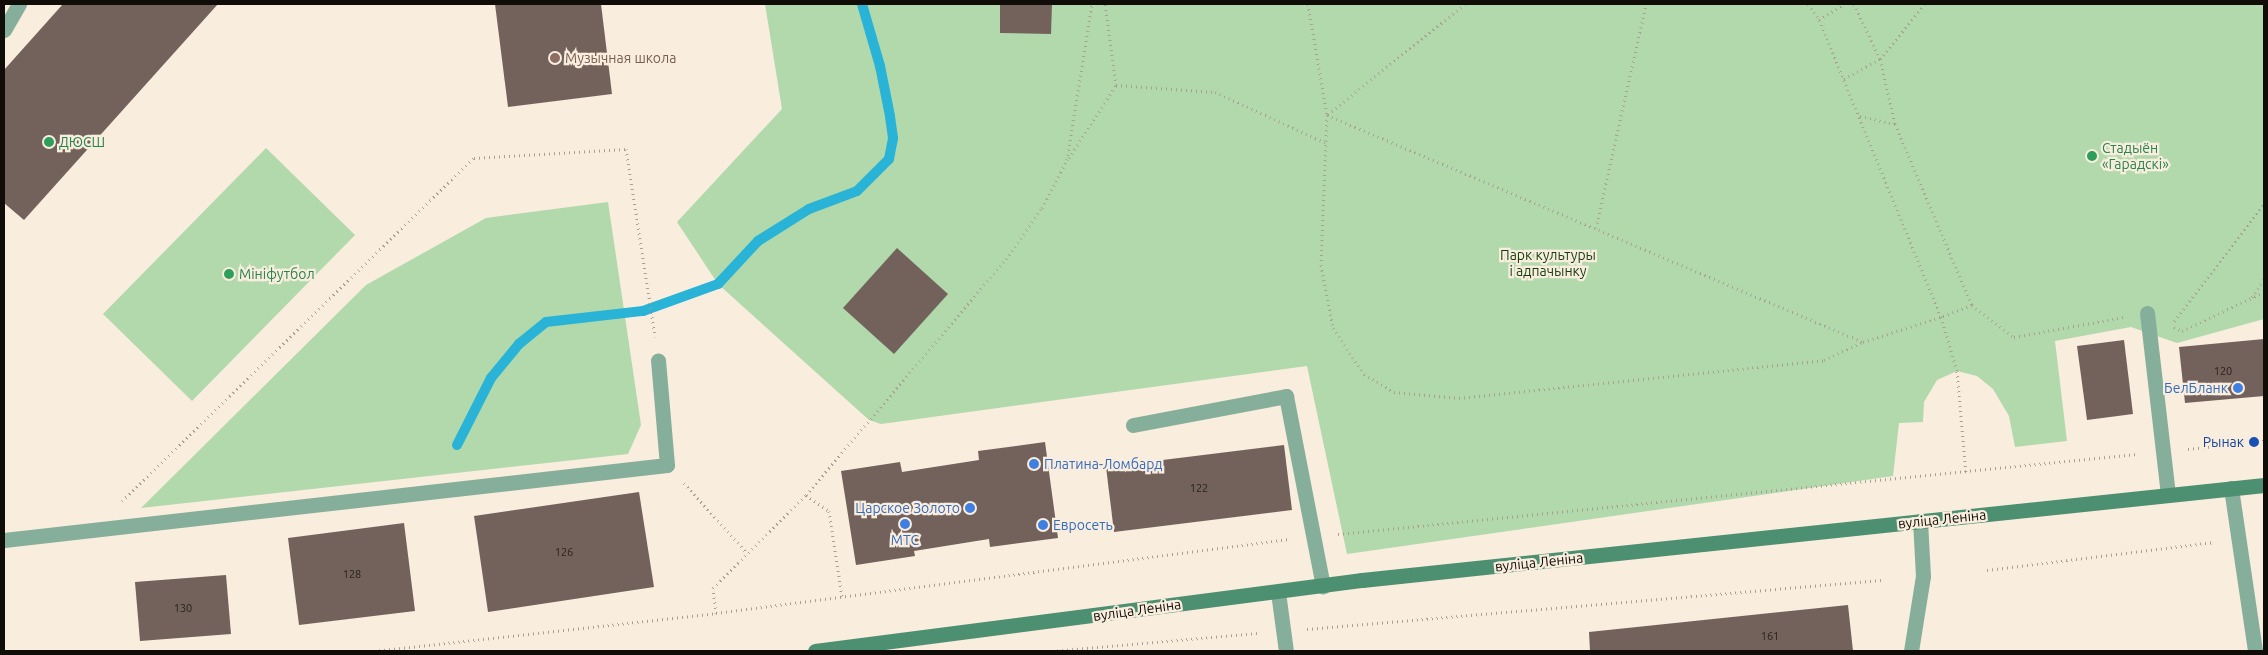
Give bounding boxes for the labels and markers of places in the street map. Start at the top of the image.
place label: Музычная школа [565,50,676,66]
marker: Музычная школа [549,52,561,64]
place label: ДЮСШ [59,134,105,150]
marker: ДЮСШ [43,136,55,148]
place label: Стадыён «Гарадскі» [2102,140,2169,172]
marker: Стадыён «Гарадскі» [2086,150,2098,162]
place label: Мініфутбол [239,266,315,282]
marker: Мініфутбол [223,268,235,280]
place label: БелБланк [2164,380,2228,396]
marker: БелБланк [2232,382,2244,394]
place label: Рынак [2203,434,2244,450]
marker: Рынак [2248,436,2260,448]
place label: Платина-Ломбард [1044,456,1163,472]
marker: Платина-Ломбард [1028,458,1040,470]
place label: Царское Золото [855,500,960,516]
marker: Царское Золото [964,502,976,514]
place label: Евросеть [1053,517,1113,533]
marker: МТС [899,518,911,530]
marker: Евросеть [1037,519,1049,531]
place label: МТС [891,532,919,548]

